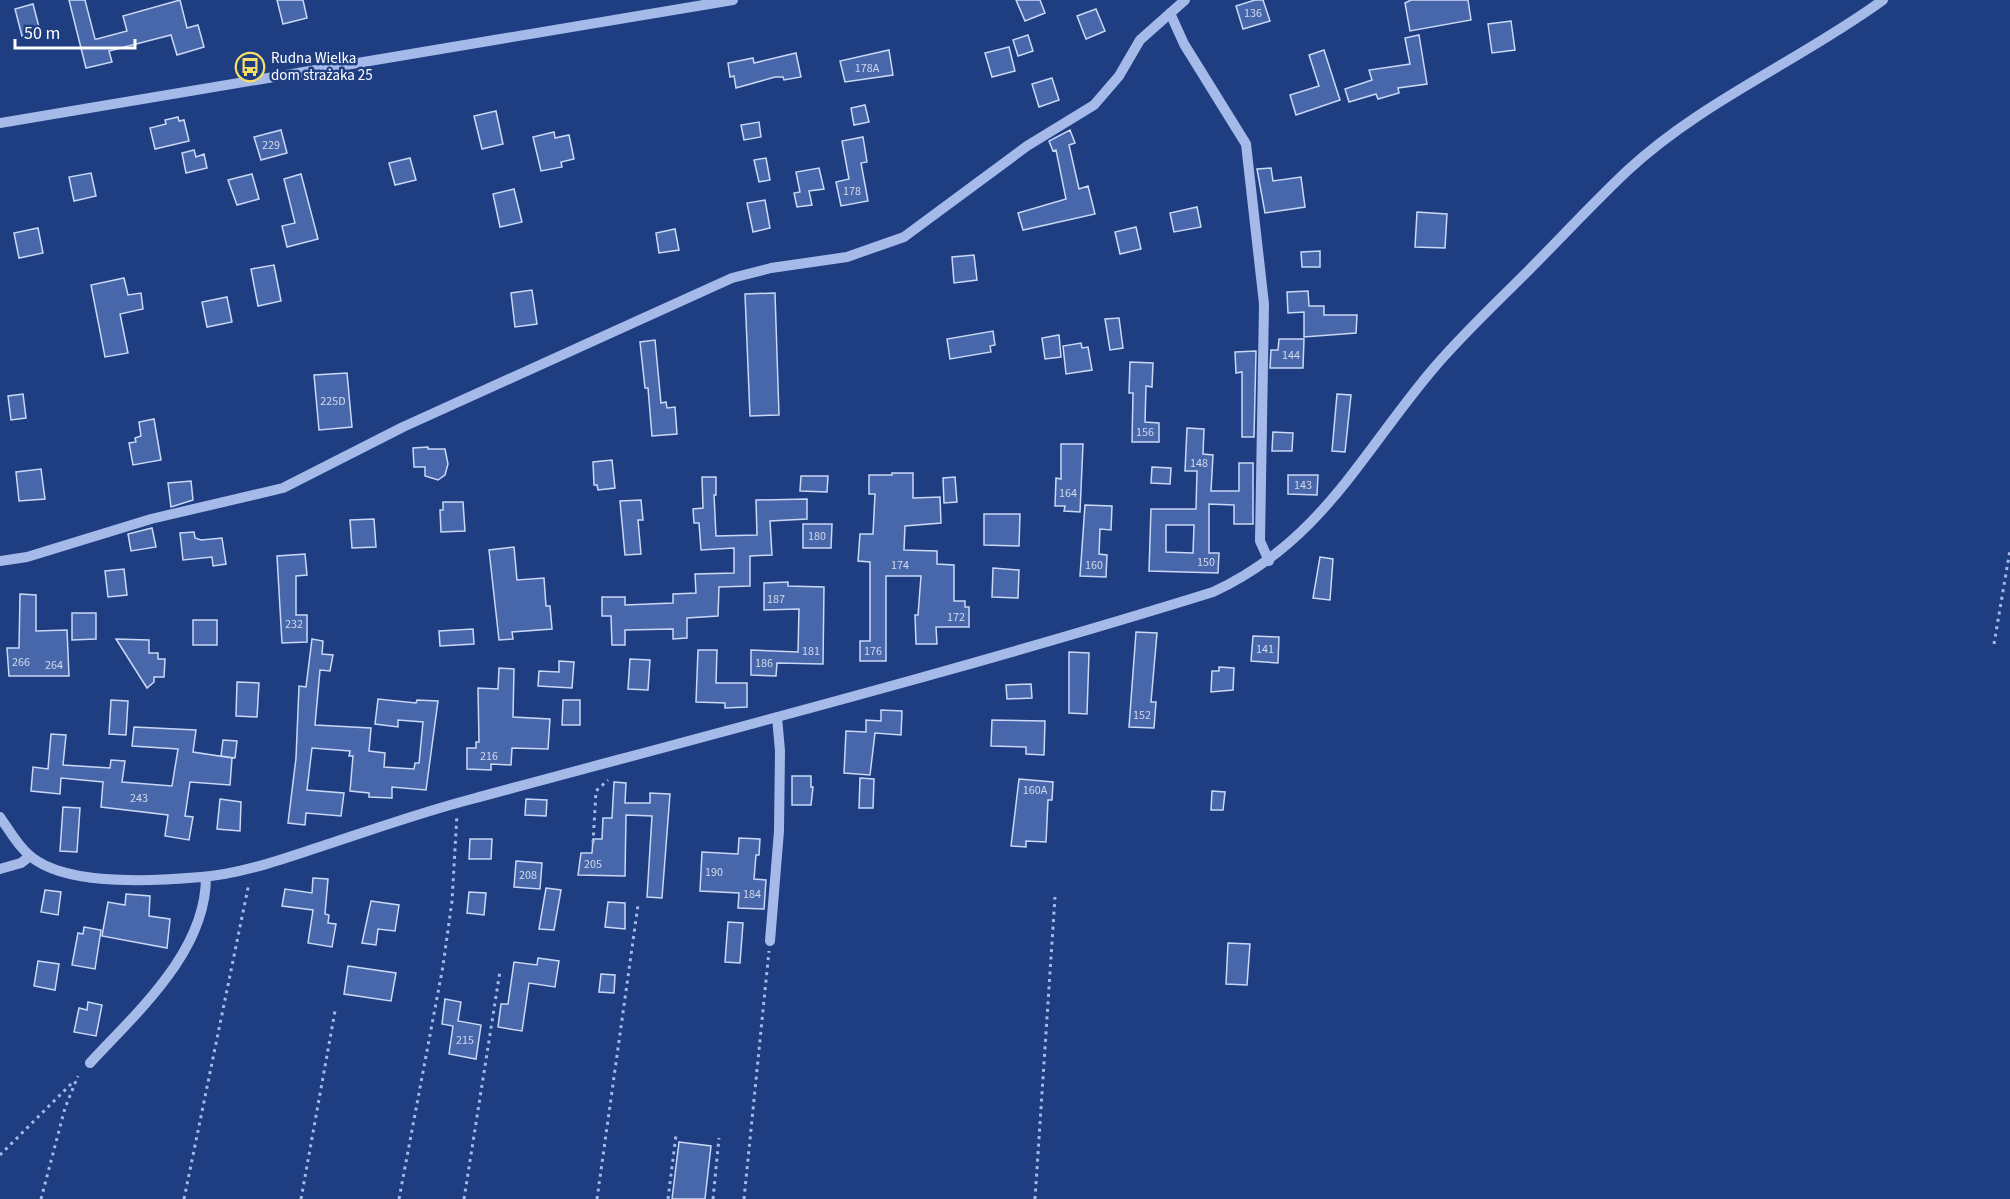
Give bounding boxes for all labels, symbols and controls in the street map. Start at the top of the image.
house number: 136 [1244,5,1262,22]
scale bar [15,12,135,50]
text: 50 m [24,21,60,46]
place label: Rudna Wielka dom strażaka 25 [271,48,373,86]
bus stop icon: Rudna Wielka dom strażaka 25 [234,51,266,83]
house number: 178A [855,60,880,77]
house number: 229 [262,137,280,154]
house number: 178 [843,183,861,200]
house number: 144 [1282,347,1300,364]
house number: 225D [320,393,346,410]
house number: 156 [1136,424,1154,441]
house number: 148 [1190,455,1208,472]
house number: 143 [1294,477,1312,494]
house number: 164 [1059,485,1077,502]
house number: 180 [808,528,826,545]
house number: 150 [1197,554,1215,571]
house number: 174 [891,557,909,574]
house number: 160 [1085,557,1103,574]
house number: 187 [767,591,785,608]
house number: 172 [947,609,965,626]
house number: 232 [285,616,303,633]
house number: 141 [1256,641,1274,658]
house number: 181 [802,643,820,660]
house number: 176 [864,643,882,660]
house number: 266 [12,654,30,671]
house number: 186 [755,655,773,672]
house number: 264 [45,657,63,674]
house number: 152 [1133,707,1151,724]
house number: 216 [480,748,498,765]
house number: 160A [1023,782,1048,799]
house number: 243 [130,790,148,807]
house number: 205 [584,856,602,873]
house number: 190 [705,864,723,881]
house number: 208 [519,867,537,884]
house number: 184 [743,886,761,903]
house number: 215 [456,1032,474,1049]

